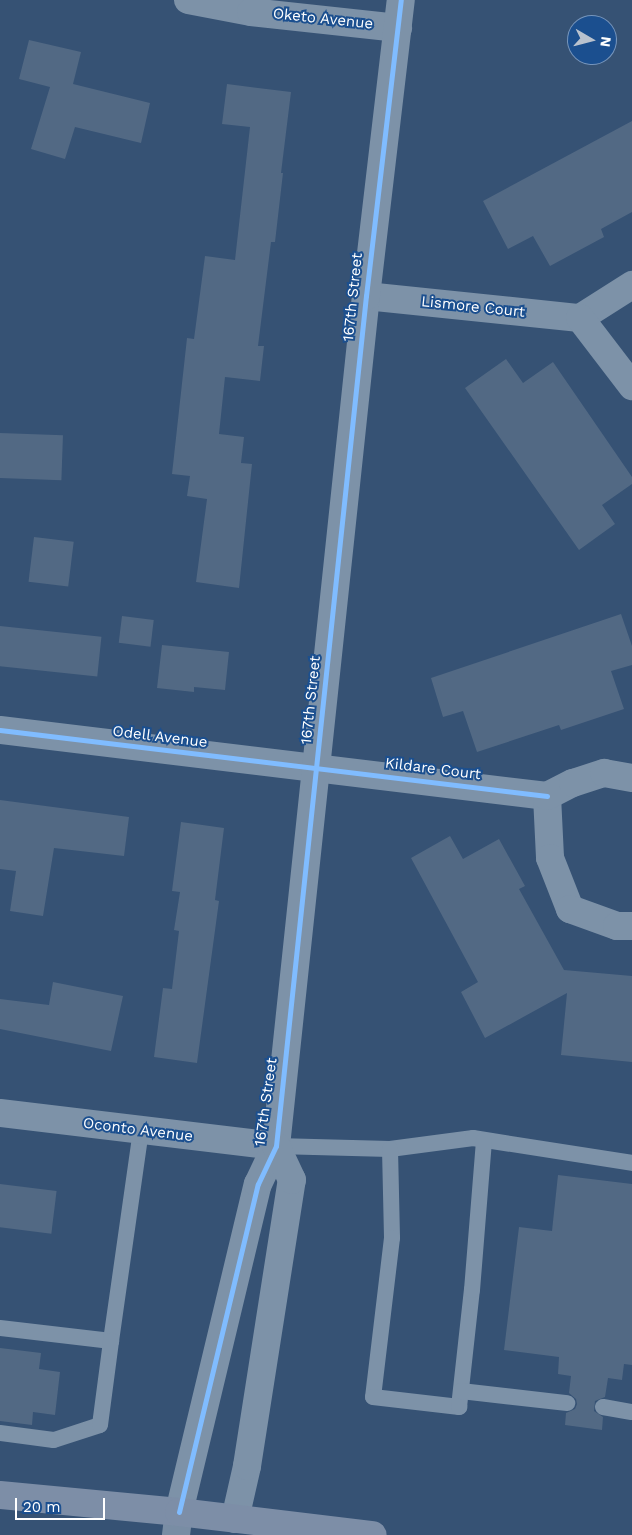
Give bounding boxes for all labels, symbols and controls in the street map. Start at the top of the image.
street label: Oketo Avenue [272,5,374,33]
north arrow [567,15,617,65]
text: N [597,36,615,48]
street label: 167th Street [339,252,367,342]
street label: Lismore Court [420,293,526,321]
street label: 167th Street [297,655,325,745]
street label: Odell Avenue [111,722,209,752]
street label: Kildare Court [384,754,482,784]
street label: 167th Street [251,1057,281,1147]
street label: Oconto Avenue [82,1114,194,1146]
scale bar [18,1488,108,1520]
text: 20 m [23,1498,61,1516]

